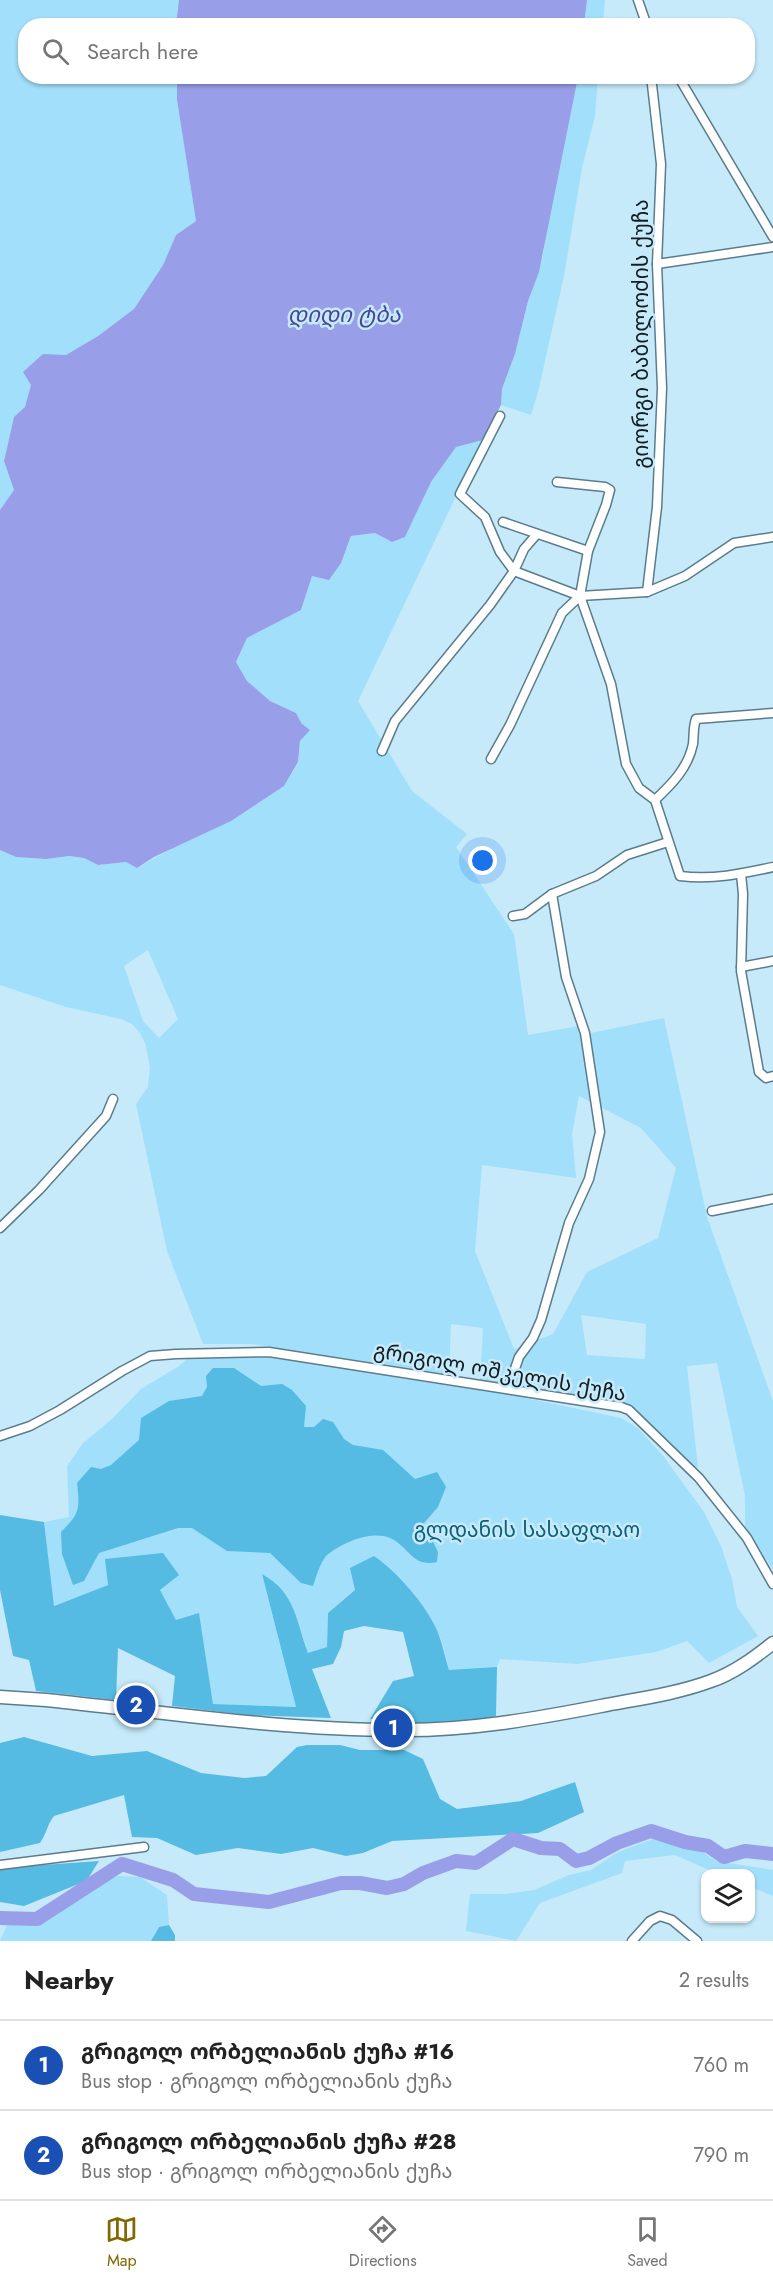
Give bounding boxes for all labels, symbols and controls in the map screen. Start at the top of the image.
search box [18,18,755,84]
icon: search [39,35,72,68]
text: Search here [87,35,198,67]
street label: გიორგი ბაბილოძის ქუჩა [626,199,656,469]
water label: დიდი ტბა [288,298,401,330]
your location [468,846,497,875]
street label: გრიგოლ ოშკელის ქუჩა [371,1335,629,1409]
park label: გლდანის სასაფლაო [414,1515,640,1545]
pin: 2 [116,1682,156,1728]
pin: 1 [374,1706,412,1750]
map controls [701,1869,755,1923]
button: layers [701,1869,755,1923]
text: Nearby [24,1961,113,1999]
text: 2 results [679,1966,749,1995]
text: გრიგოლ ორბელიანის ქუჩა #16 [81,2035,454,2067]
text: 1 [38,2051,49,2080]
text: 760 m [693,2051,749,2080]
text: Bus stop · გრიგოლ ორბელიანის ქუჩა [81,2067,453,2096]
text: გრიგოლ ორბელიანის ქუჩა #28 [81,2125,457,2157]
text: 2 [37,2141,50,2170]
text: 790 m [693,2141,749,2170]
text: Bus stop · გრიგოლ ორბელიანის ქუჩა [81,2157,453,2186]
tab: Map [105,2213,138,2272]
tab: Directions [349,2213,417,2272]
tab: Saved [627,2213,668,2272]

